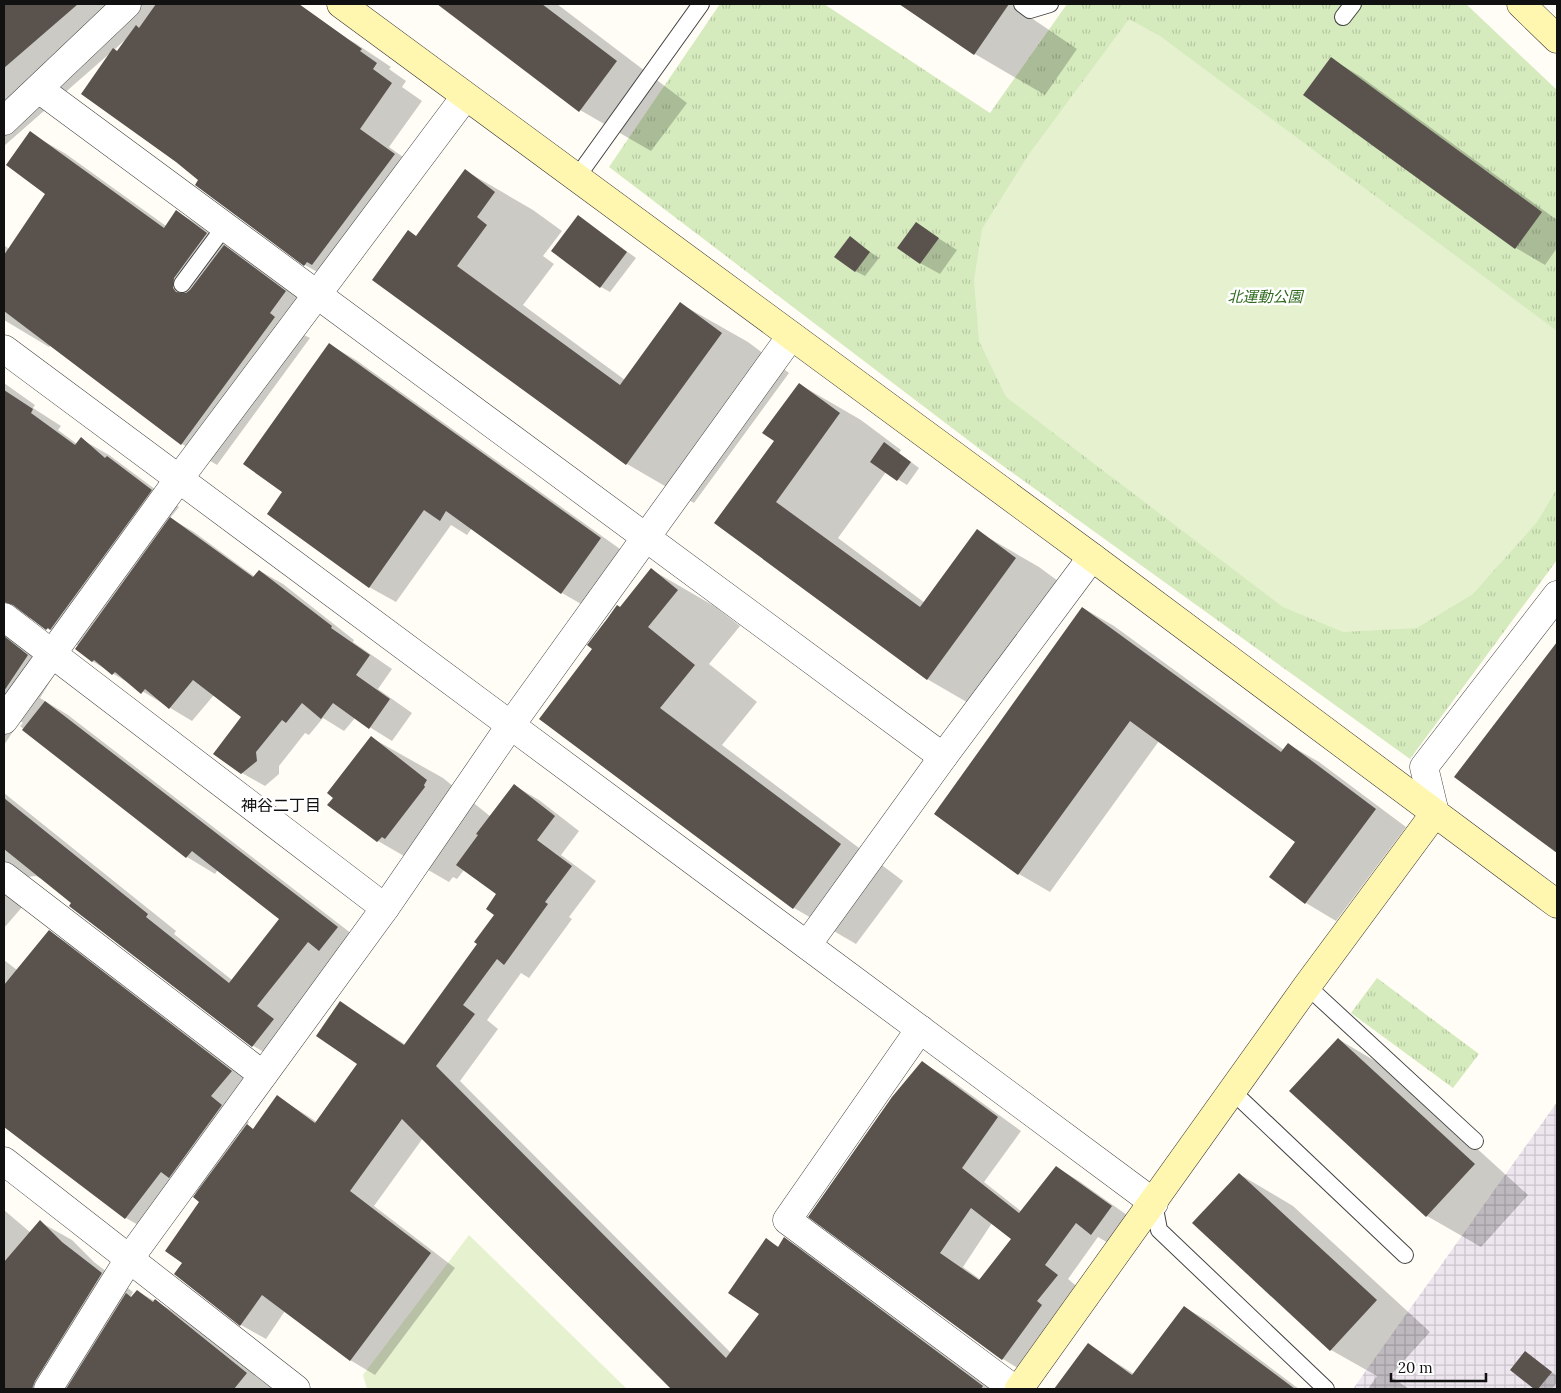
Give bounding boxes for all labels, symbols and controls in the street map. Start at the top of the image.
park label: 北運動公園 [1227,287,1304,306]
district label: 神谷二丁目 [241,795,321,815]
scale bar [1391,1350,1486,1382]
text: 20 m [1398,1358,1433,1377]

